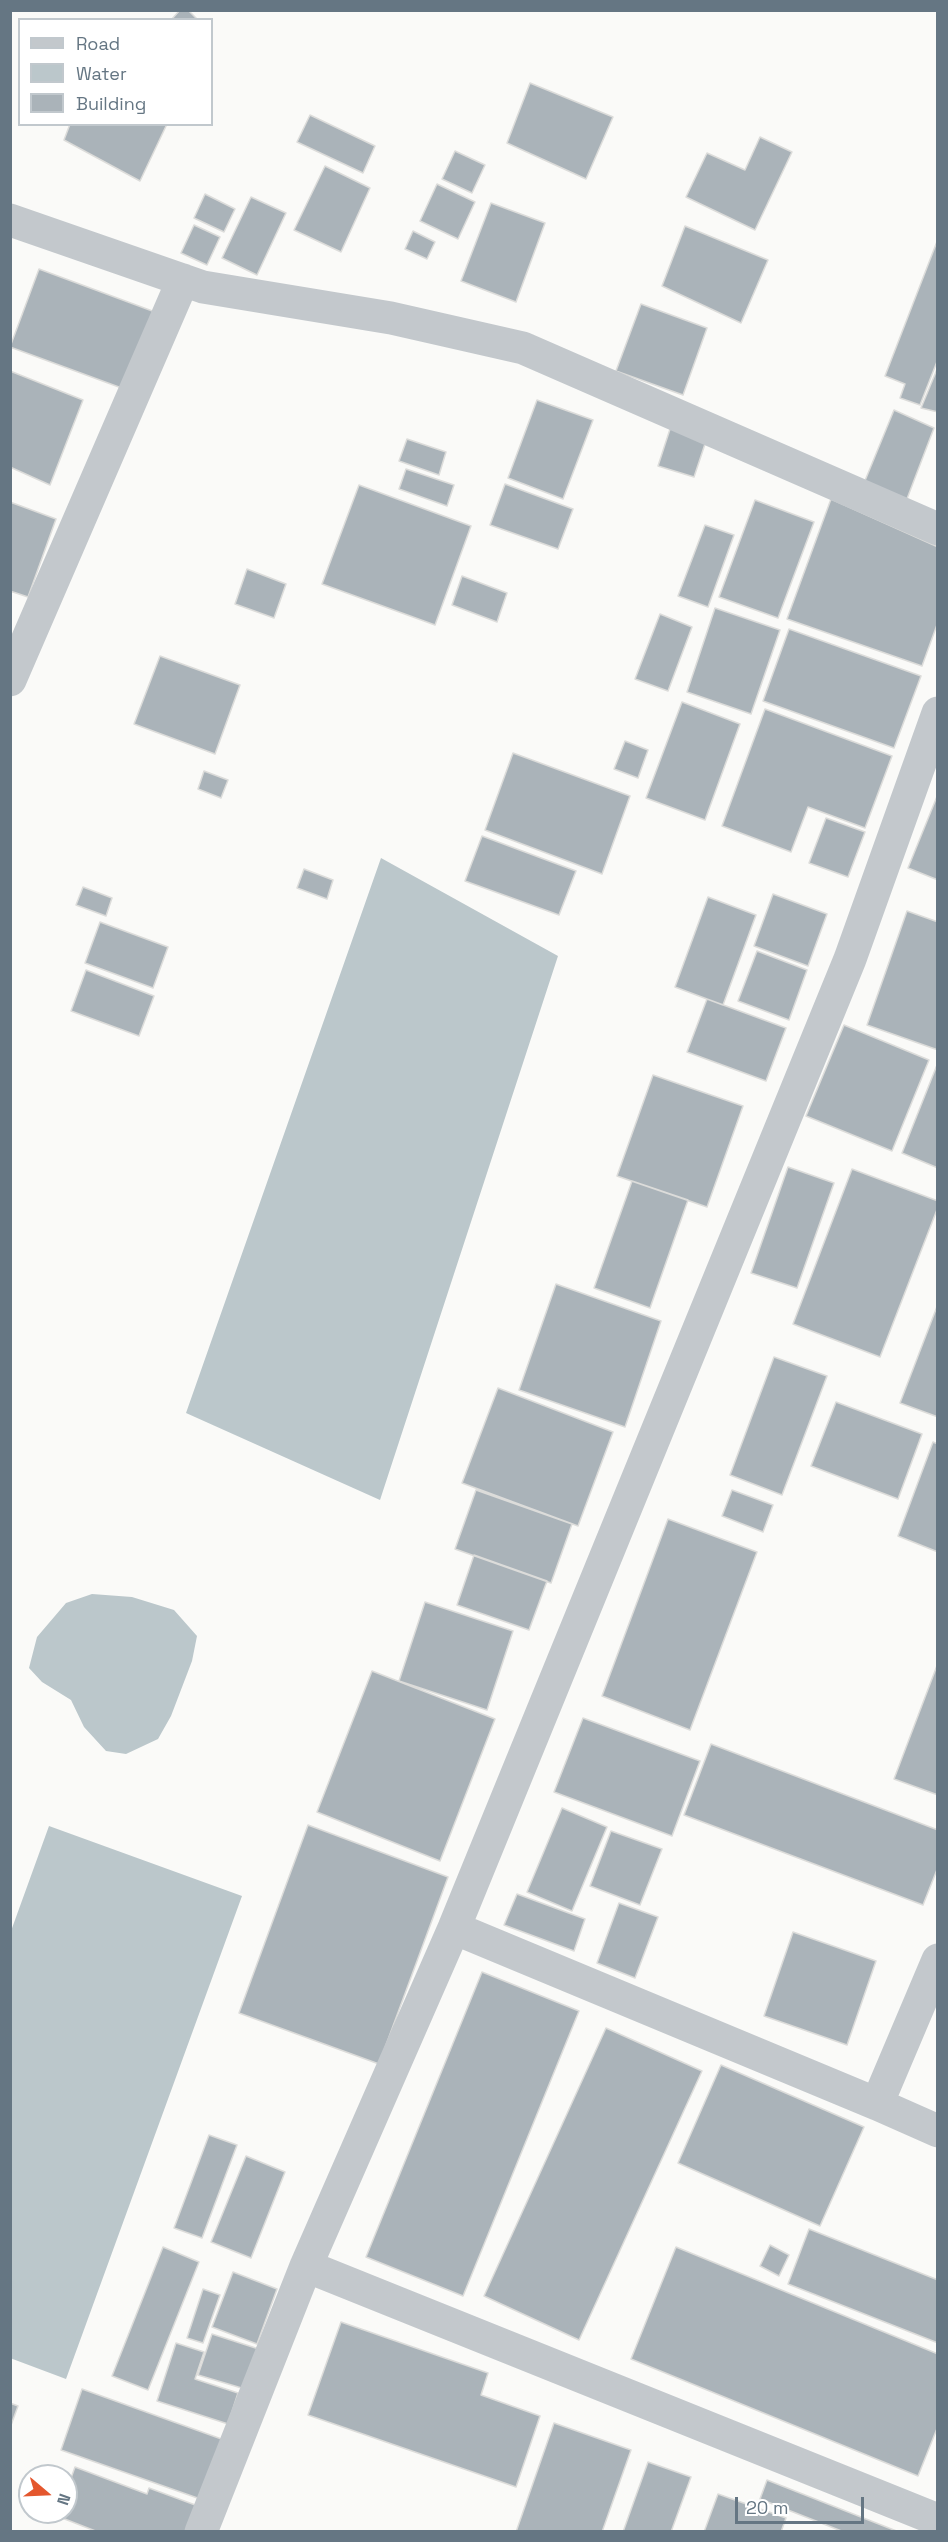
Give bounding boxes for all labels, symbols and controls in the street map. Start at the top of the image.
legend [18,18,213,126]
text: Road [76,32,120,55]
text: Water [76,62,127,85]
text: Building [76,92,146,115]
north arrow [18,2464,78,2524]
scale bar [738,2485,867,2523]
text: N [52,2491,75,2508]
text: 20 m [746,2496,789,2519]

